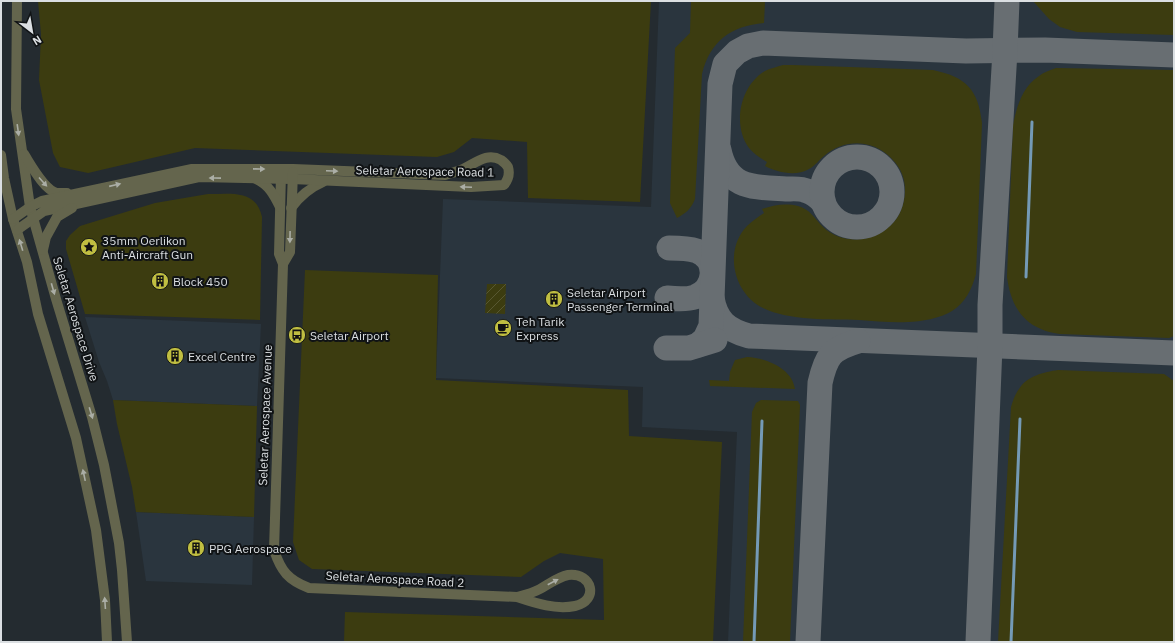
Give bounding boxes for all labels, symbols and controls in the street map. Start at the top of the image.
north arrow [12,12,52,52]
text: N [30,33,44,49]
one-way arrow [15,123,21,136]
street label: Seletar Aerospace Road 1 [355,162,495,180]
one-way arrow [253,166,266,172]
one-way arrow [326,168,339,174]
one-way arrow [209,174,221,181]
one-way arrow [39,177,48,187]
one-way arrow [109,181,122,187]
one-way arrow [459,184,472,190]
one-way arrow [287,231,293,244]
place label: 35mm Oerlikon Anti-Aircraft Gun [102,233,193,262]
place icon: 35mm Oerlikon Anti-Aircraft Gun [79,237,99,257]
one-way arrow [18,238,24,250]
street label: Seletar Aerospace Drive [50,255,102,383]
building icon: Block 450 [150,271,170,291]
place label: Block 450 [173,274,228,289]
one-way arrow [50,283,56,295]
place label: Seletar Airport Passenger Terminal [567,285,673,314]
building icon: Seletar Airport Passenger Terminal [544,289,564,309]
place label: Teh Tarik Express [516,314,565,343]
cafe icon: Teh Tarik Express [493,318,513,338]
bus stop icon: Seletar Airport [287,325,307,345]
place label: Seletar Airport [310,328,389,343]
street label: Seletar Aerospace Avenue [255,344,275,486]
building icon: Excel Centre [165,346,185,366]
place label: Excel Centre [188,349,256,364]
one-way arrow [88,408,94,420]
one-way arrow [81,469,87,481]
building icon: PPG Aerospace [186,538,206,558]
place label: PPG Aerospace [209,541,292,556]
street label: Seletar Aerospace Road 2 [325,568,465,590]
one-way arrow [547,578,558,585]
one-way arrow [101,597,108,609]

